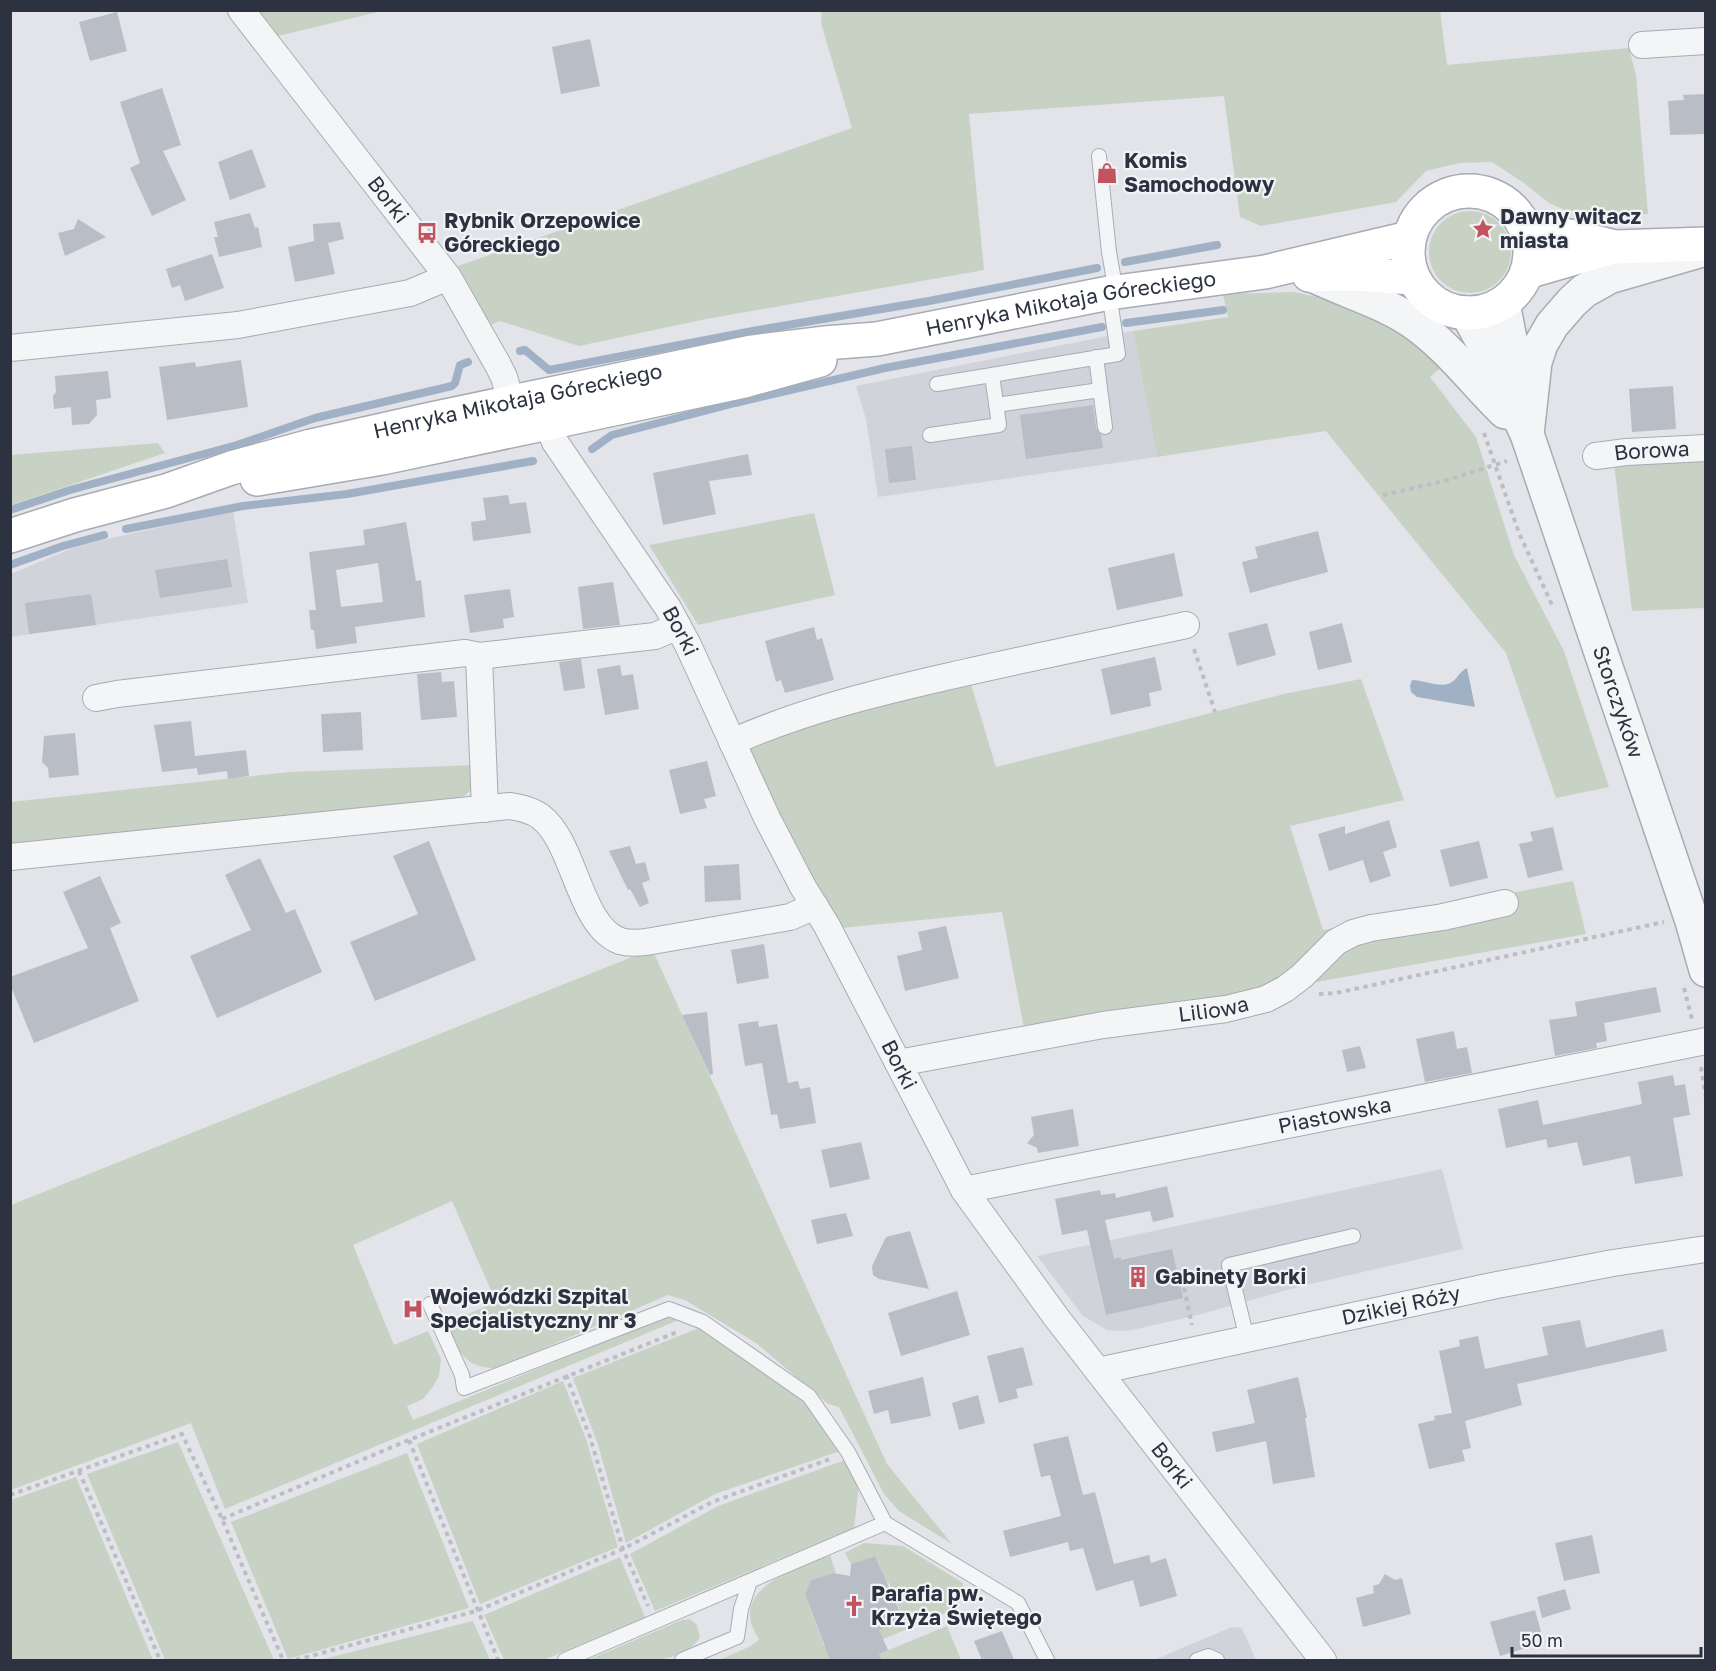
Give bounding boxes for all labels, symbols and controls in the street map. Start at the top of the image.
place label: Komis Samochodowy [1124,147,1275,197]
shop icon: Komis Samochodowy [1095,161,1119,185]
street label: Borki [363,170,415,228]
place label: Dawny witacz miasta [1500,203,1641,253]
place label: Rybnik Orzepowice Góreckiego [444,207,641,257]
place icon: Dawny witacz miasta [1471,217,1495,241]
bus stop icon: Rybnik Orzepowice Góreckiego [415,221,439,245]
street label: Henryka Mikołaja Góreckiego [923,265,1217,341]
street label: Henryka Mikołaja Góreckiego [371,357,664,444]
street label: Borowa [1612,435,1690,465]
street label: Borki [657,601,705,659]
street label: Storczyków [1588,642,1650,761]
street label: Liliowa [1177,990,1251,1027]
street label: Borki [876,1035,924,1094]
street label: Piastowska [1276,1091,1393,1139]
place label: Gabinety Borki [1155,1263,1306,1289]
building icon: Gabinety Borki [1126,1265,1150,1289]
street label: Dzikiej Róży [1339,1279,1463,1330]
place label: Wojewódzki Szpital Specjalistyczny nr 3 [430,1283,637,1333]
hospital icon: Wojewódzki Szpital Specjalistyczny nr 3 [401,1297,425,1321]
street label: Borki [1146,1436,1199,1493]
place label: Parafia pw. Krzyża Świętego [871,1580,1042,1630]
church icon: Parafia pw. Krzyża Świętego [842,1594,866,1618]
scale bar [1512,1620,1701,1658]
text: 50 m [1521,1629,1563,1651]

